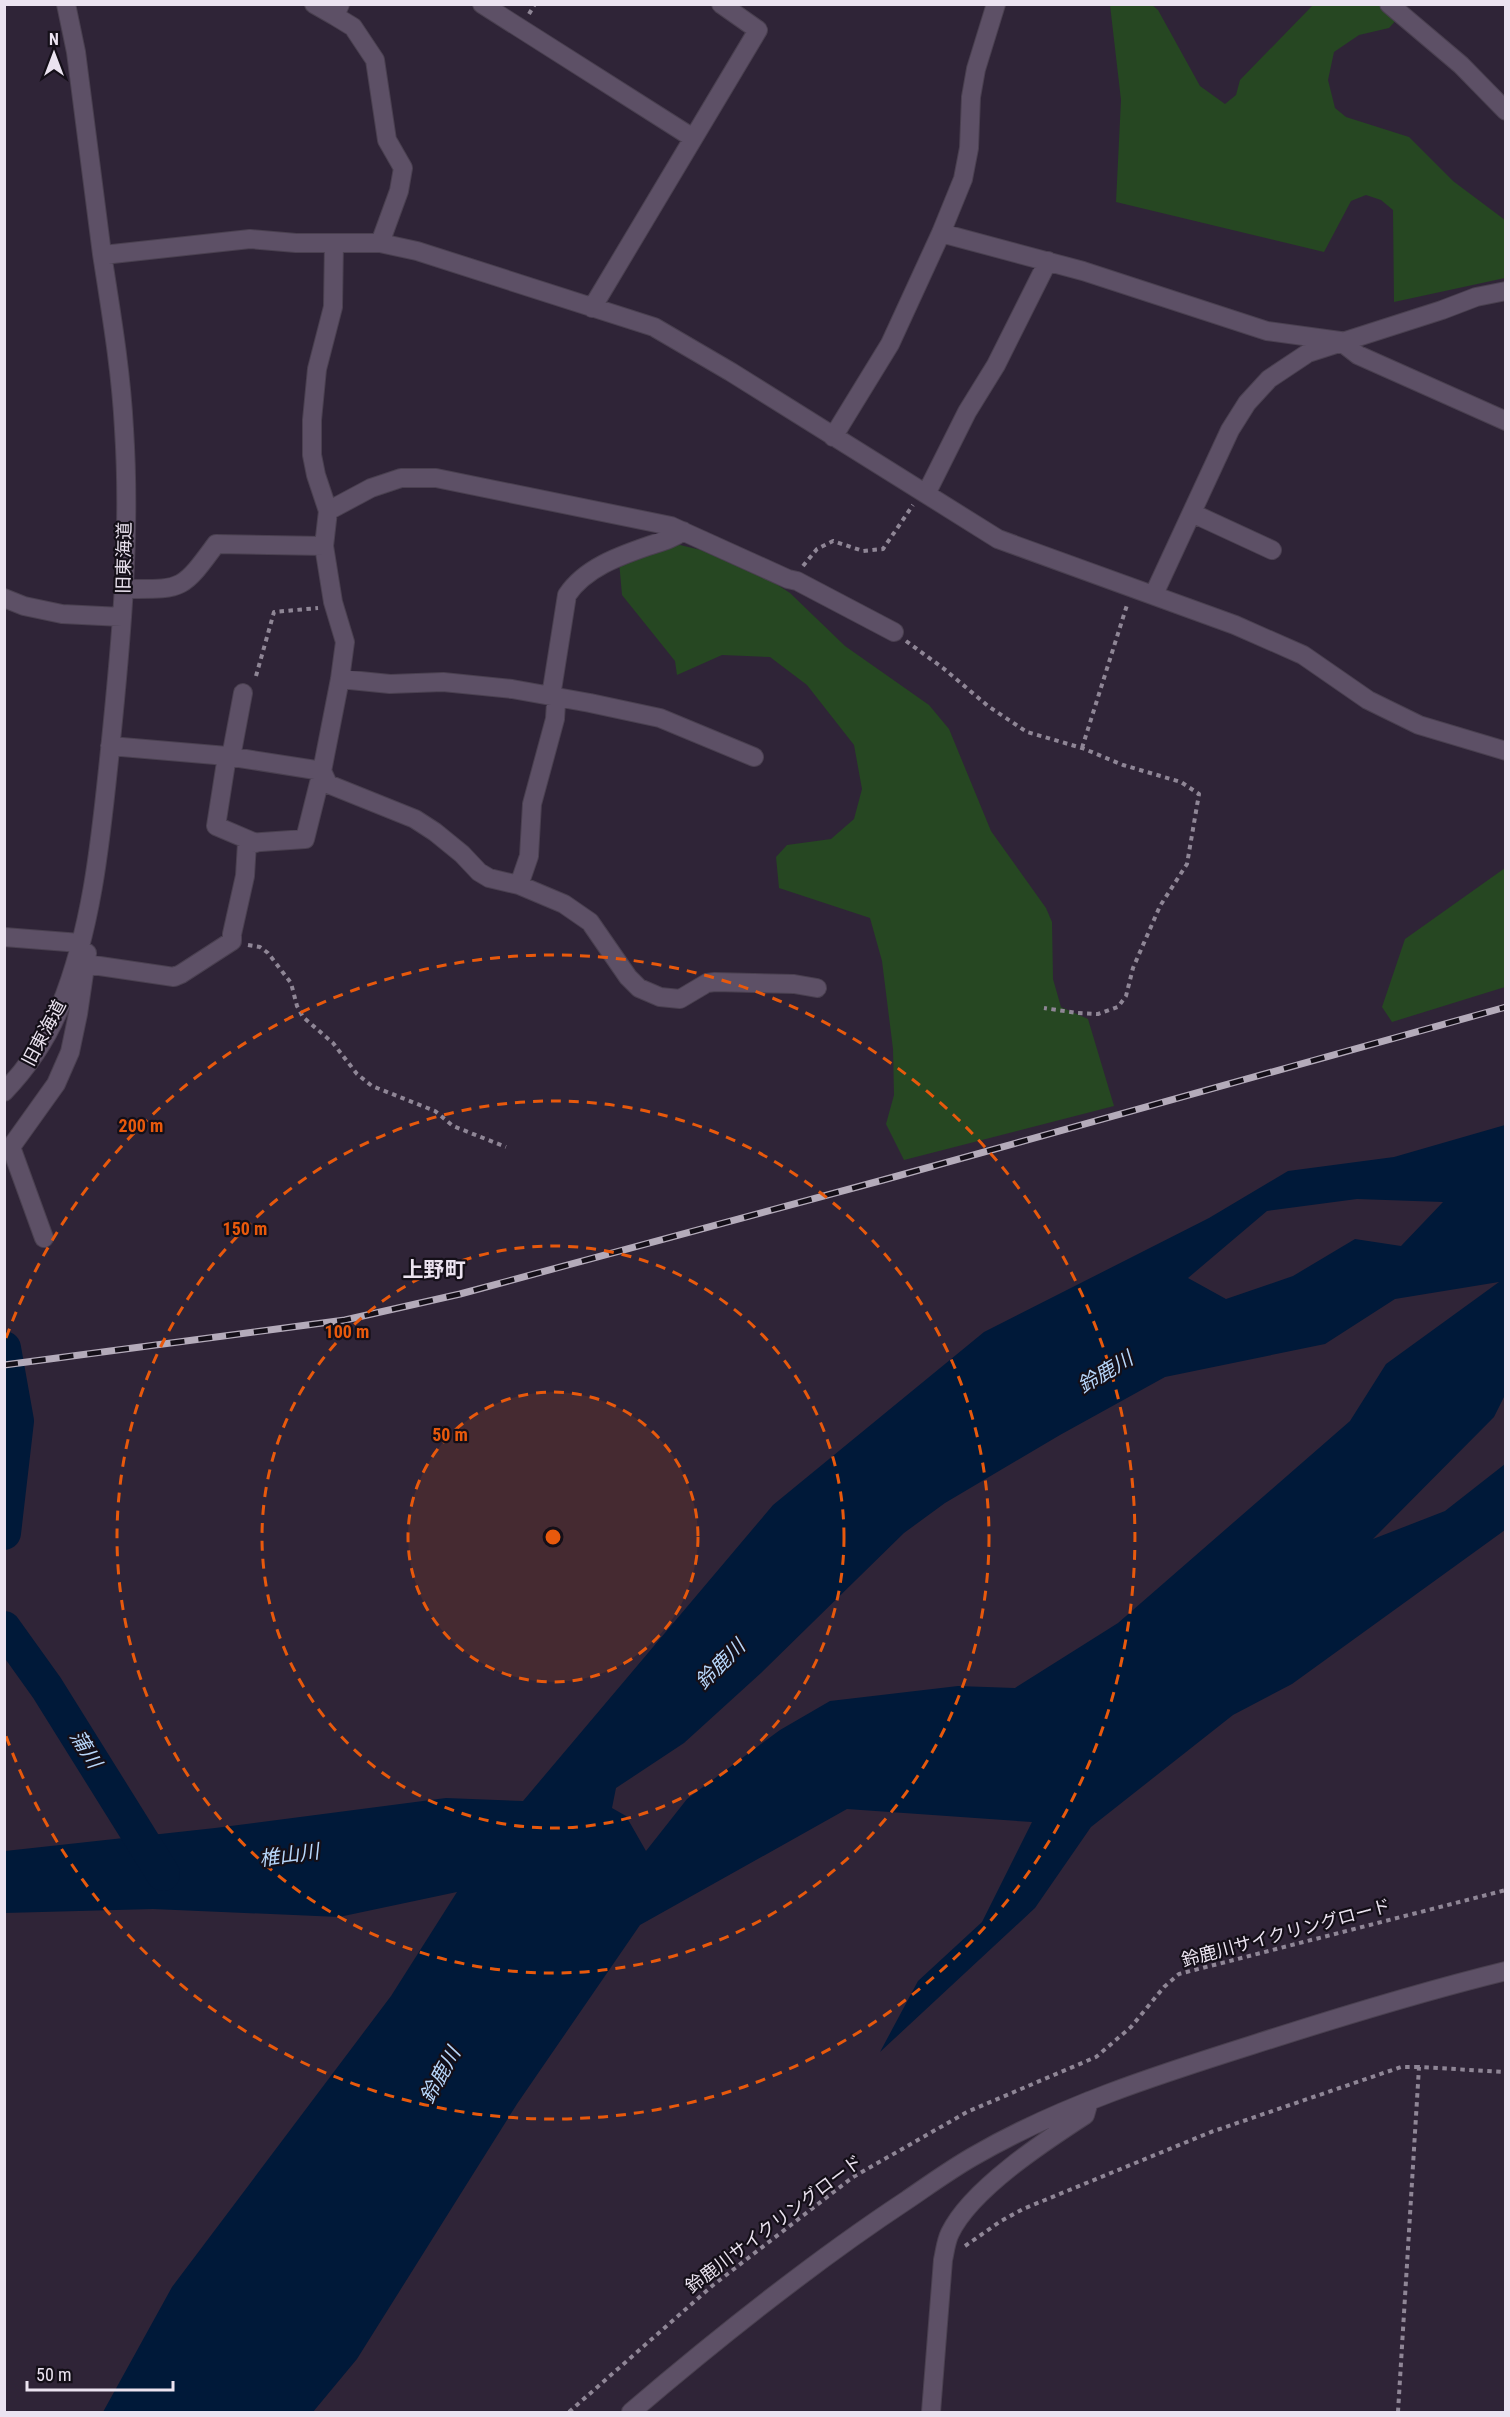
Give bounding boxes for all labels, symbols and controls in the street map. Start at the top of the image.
north arrow [24,24,84,84]
text: N [49,30,59,49]
street label: 旧東海道 [112,522,135,594]
street label: 旧東海道 [17,996,70,1069]
text: 200 m [119,1115,163,1136]
text: 150 m [223,1218,267,1239]
district label: 上野町 [403,1258,466,1282]
text: 100 m [325,1321,369,1342]
water label: 鈴鹿川 [1073,1345,1139,1398]
text: 50 m [432,1424,468,1445]
centre of rings [543,1527,563,1547]
water label: 鈴鹿川 [690,1633,751,1694]
water label: 蒲川 [65,1726,108,1774]
water label: 椎山川 [258,1839,322,1871]
street label: 鈴鹿川サイクリングロード [1179,1894,1393,1971]
water label: 鈴鹿川 [415,2041,466,2107]
street label: 鈴鹿川サイクリングロード [681,2150,866,2297]
scale bar [27,2354,172,2392]
text: 50 m [36,2364,71,2385]

